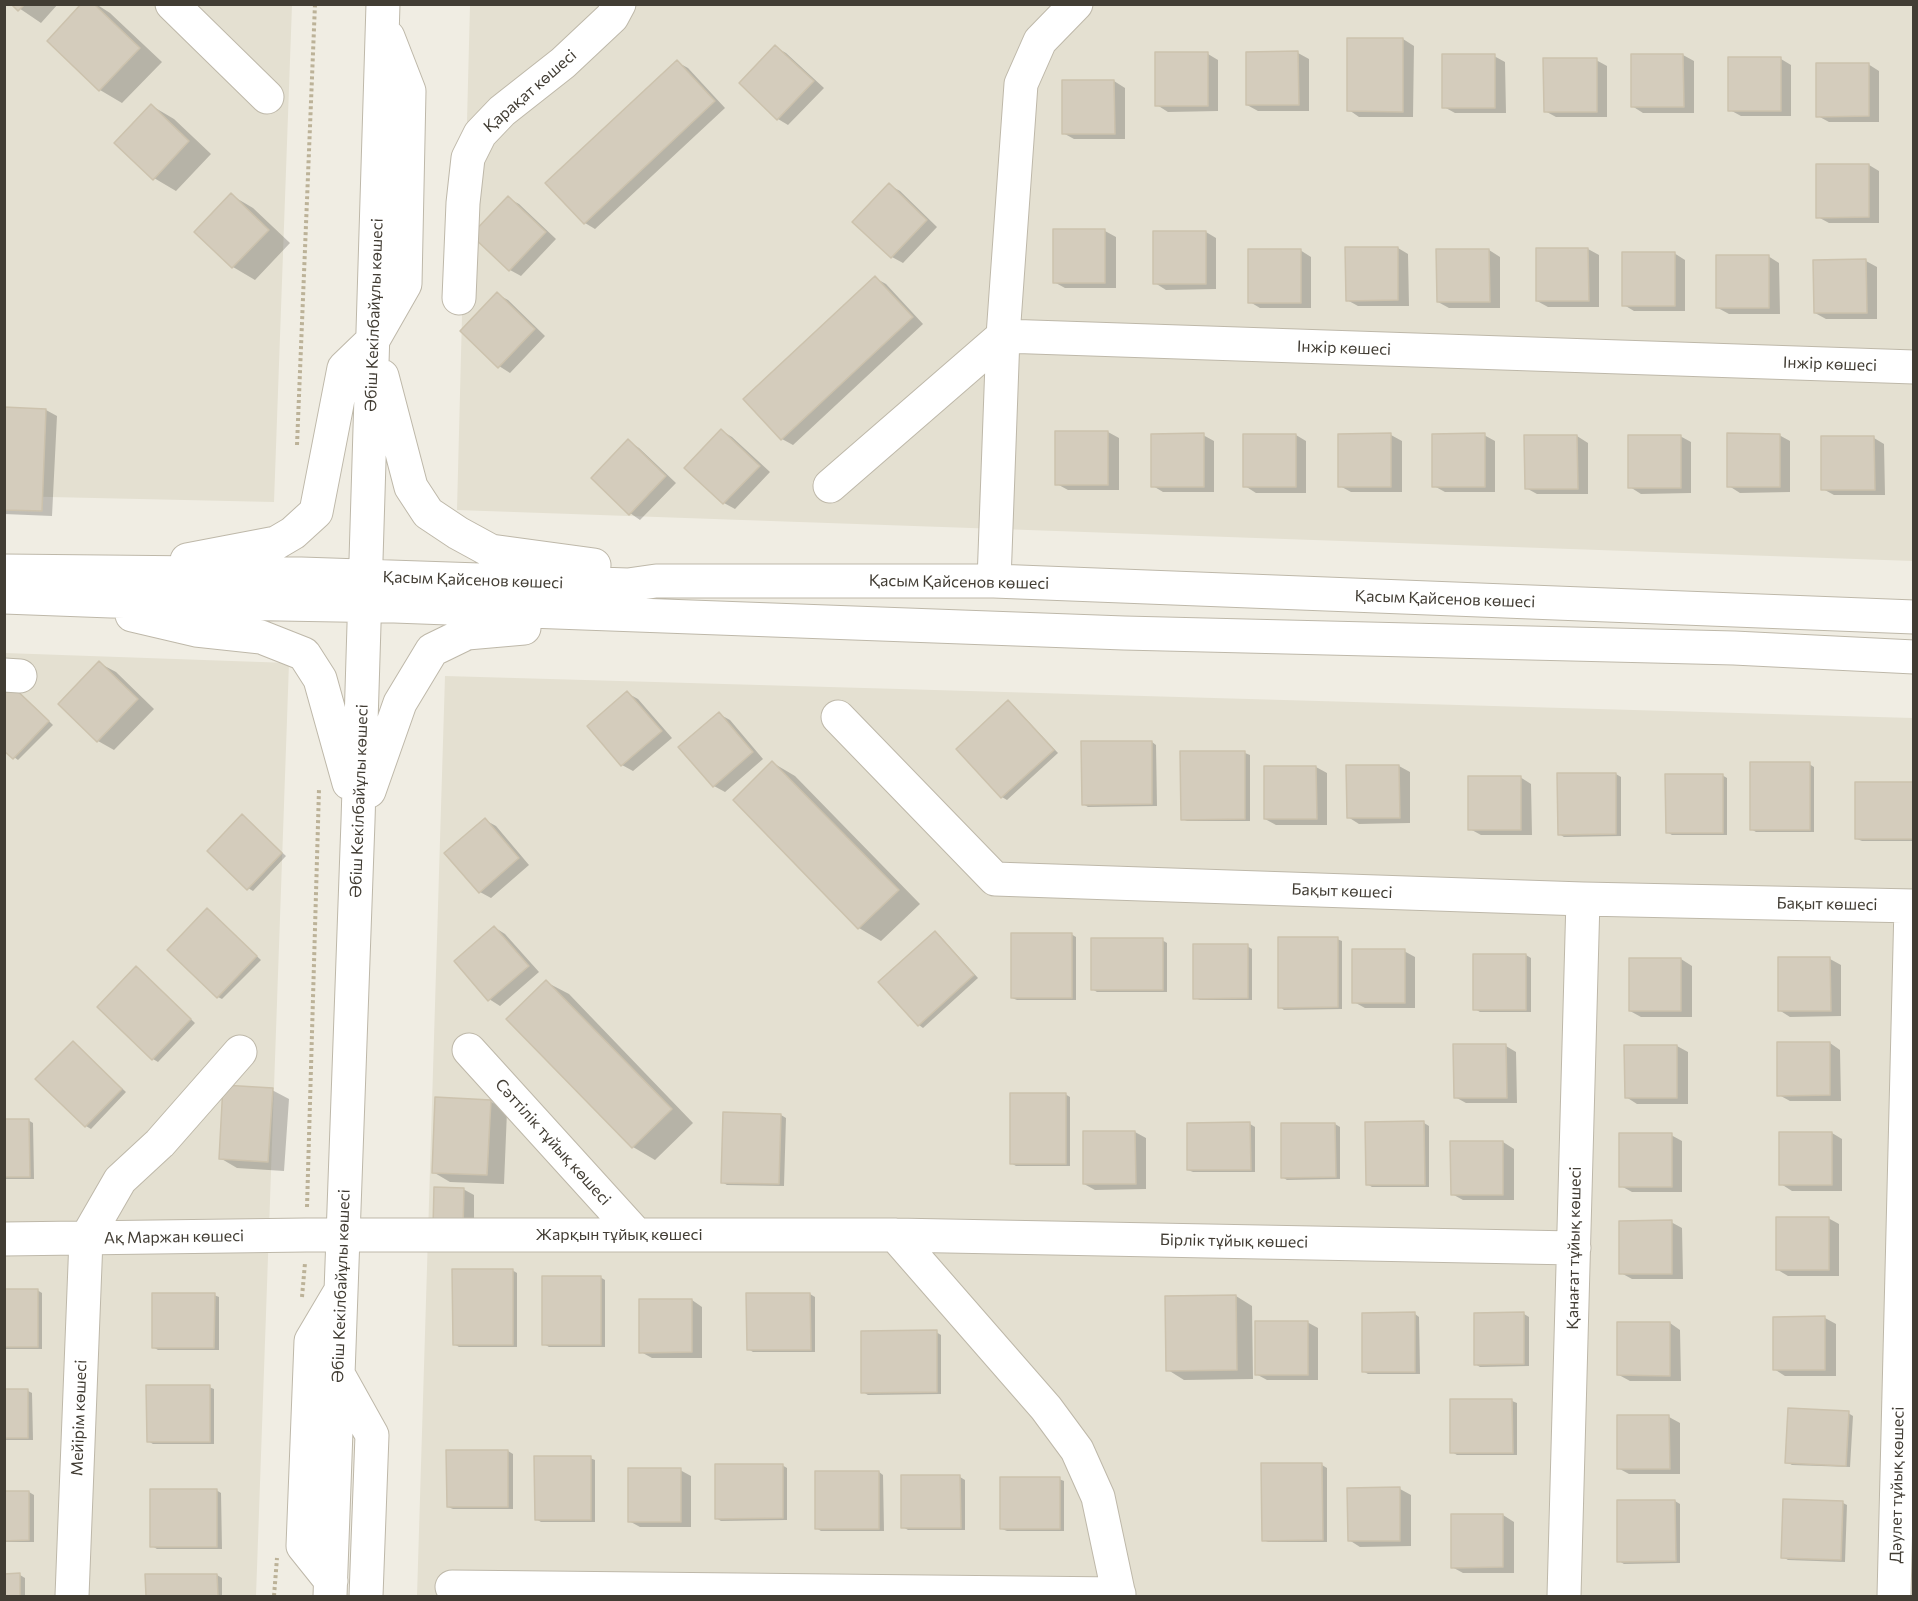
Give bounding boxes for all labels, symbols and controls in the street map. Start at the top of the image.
street label: Қарақат көшесі [480,45,580,137]
street label: Әбіш Кекілбайұлы көшесі [361,218,387,412]
street label: Інжір көшесі [1297,337,1391,359]
street label: Інжір көшесі [1783,353,1877,375]
street label: Қасым Қайсенов көшесі [382,567,564,593]
street label: Қасым Қайсенов көшесі [869,571,1049,593]
street label: Қасым Қайсенов көшесі [1354,586,1536,612]
street label: Әбіш Кекілбайұлы көшесі [346,704,372,898]
street label: Бақыт көшесі [1291,880,1393,902]
street label: Бақыт көшесі [1776,894,1878,914]
street label: Сәттілік тұйық көшесі [491,1075,615,1209]
street label: Қанағат тұйық көшесі [1563,1166,1585,1330]
street label: Әбіш Кекілбайұлы көшесі [328,1189,354,1383]
street label: Жарқын тұйық көшесі [535,1225,703,1245]
street label: Ақ Маржан көшесі [104,1226,244,1248]
street label: Бірлік тұйық көшесі [1160,1230,1308,1252]
street label: Мейірім көшесі [67,1359,91,1477]
street label: Дәулет тұйық көшесі [1886,1406,1908,1564]

